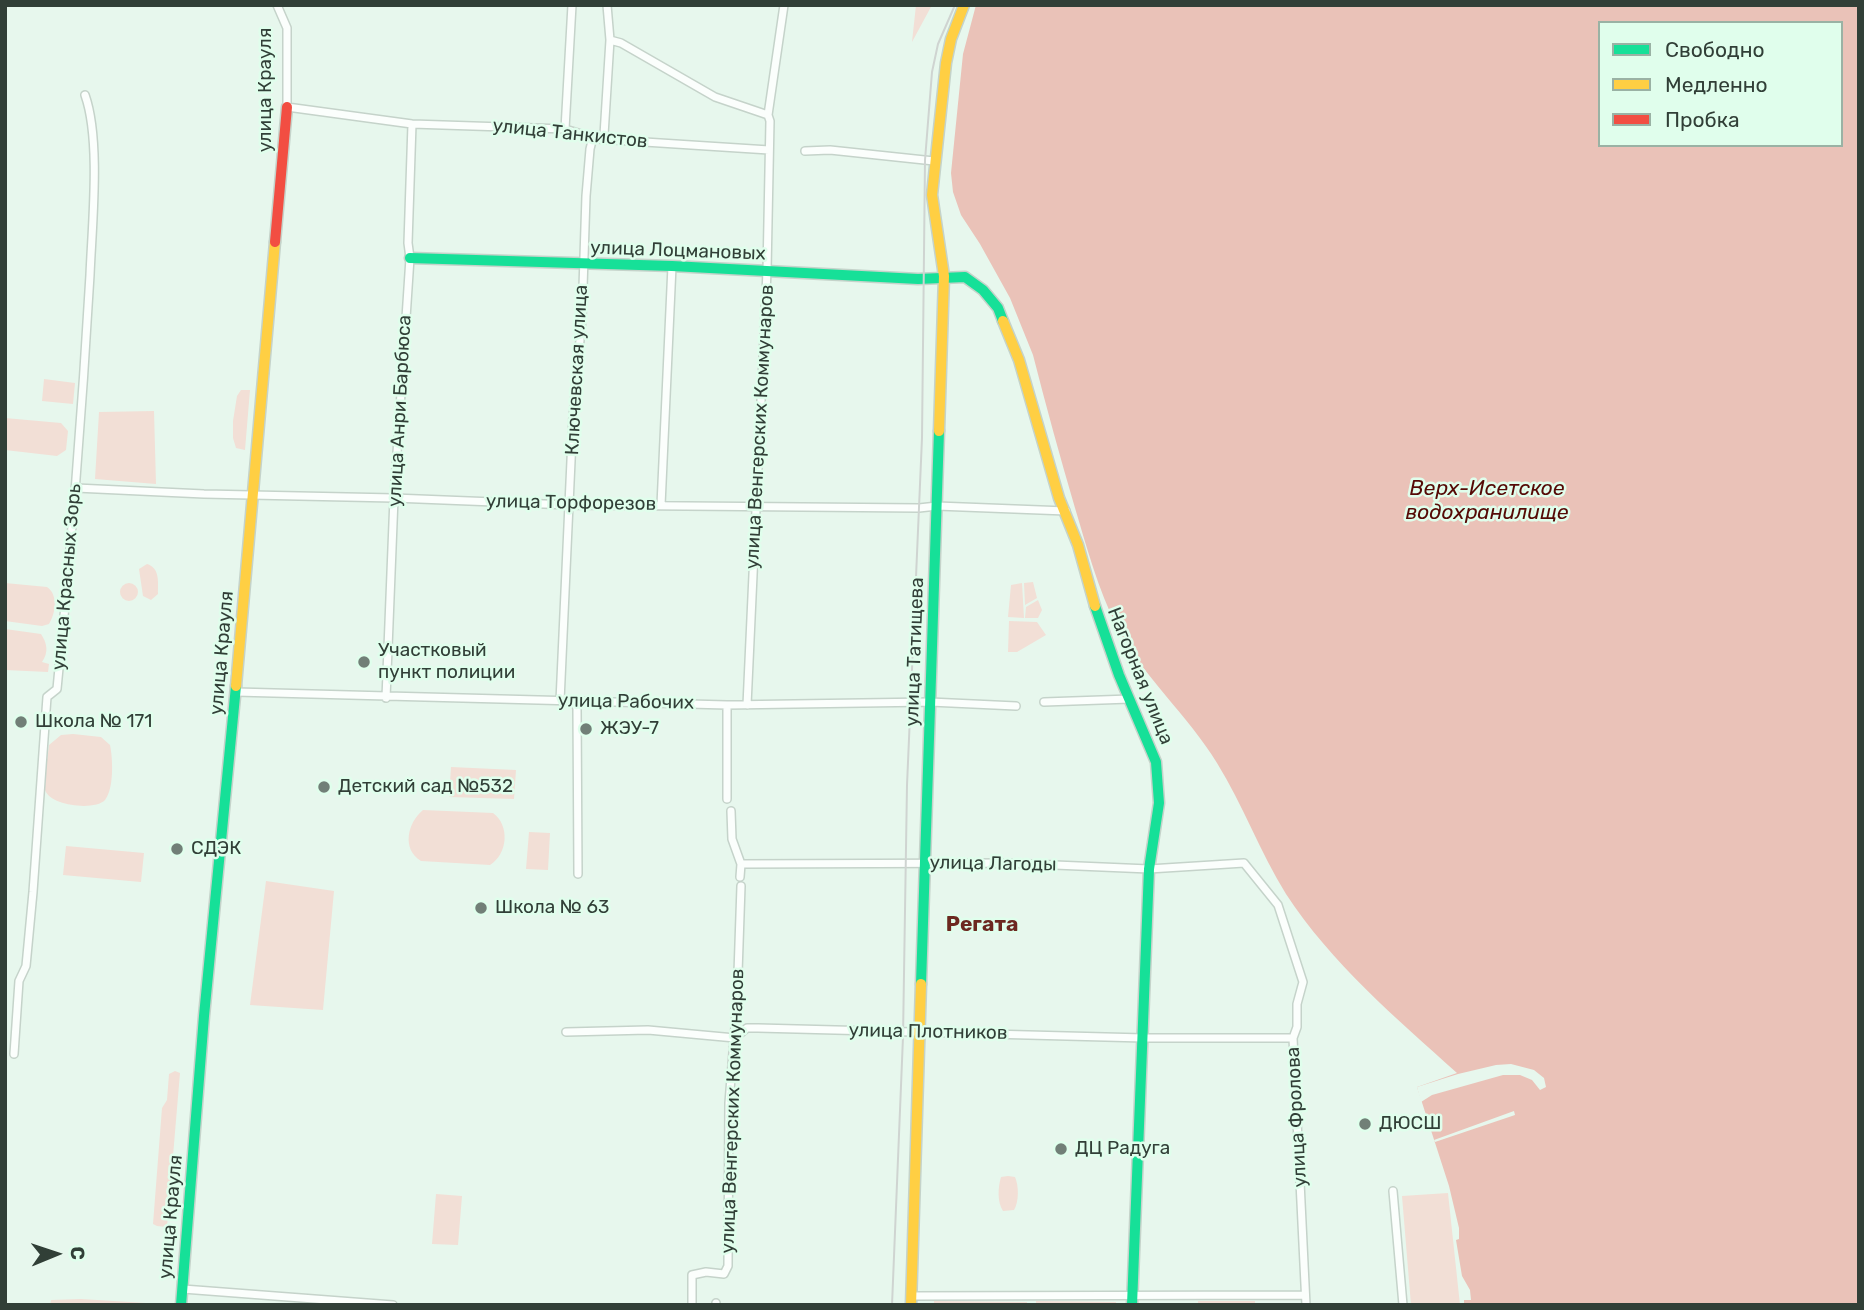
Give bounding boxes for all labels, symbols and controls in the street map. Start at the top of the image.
legend [1598,21,1843,147]
street label: улица Крауля [255,28,277,152]
text: Свободно [1665,37,1765,62]
text: Медленно [1665,72,1768,97]
text: Пробка [1665,107,1740,132]
street label: улица Танкистов [491,115,649,153]
street label: улица Лоцмановых [590,237,766,265]
street label: Ключевская улица [561,284,593,456]
street label: улица Венгерских Коммунаров [741,284,779,570]
street label: улица Анри Барбюса [384,314,416,508]
water label: Верх-Исетское водохранилище [1405,476,1569,526]
street label: улица Красных Зорь [47,483,87,671]
street label: улица Торфорезов [486,490,656,516]
street label: улица Татищева [901,577,929,727]
street label: улица Крауля [205,590,239,716]
street label: Нагорная улица [1102,604,1178,748]
place label: Участковый пункт полиции [378,640,515,684]
marker: Участковый пункт полиции [356,654,372,670]
street label: улица Рабочих [558,689,694,715]
place label: Школа № 171 [35,711,152,733]
marker: Школа № 171 [13,714,29,730]
place label: ЖЭУ-7 [600,718,659,740]
marker: ЖЭУ-7 [578,721,594,737]
place label: Детский сад №532 [338,776,513,798]
marker: Детский сад №532 [316,779,332,795]
place label: СДЭК [191,838,241,860]
marker: СДЭК [169,841,185,857]
street label: улица Лагоды [929,851,1057,877]
place label: Школа № 63 [495,897,609,919]
marker: Школа № 63 [473,900,489,916]
district label: Регата [946,912,1018,938]
street label: улица Венгерских Коммунаров [717,968,749,1254]
street label: улица Плотников [848,1019,1008,1045]
street label: улица Фролова [1282,1046,1312,1188]
place label: ДЮСШ [1379,1113,1441,1135]
marker: ДЮСШ [1357,1116,1373,1132]
place label: ДЦ Радуга [1075,1138,1170,1160]
marker: ДЦ Радуга [1053,1141,1069,1157]
street label: улица Крауля [154,1154,188,1280]
north arrow [21,1219,91,1289]
text: С [66,1246,89,1260]

